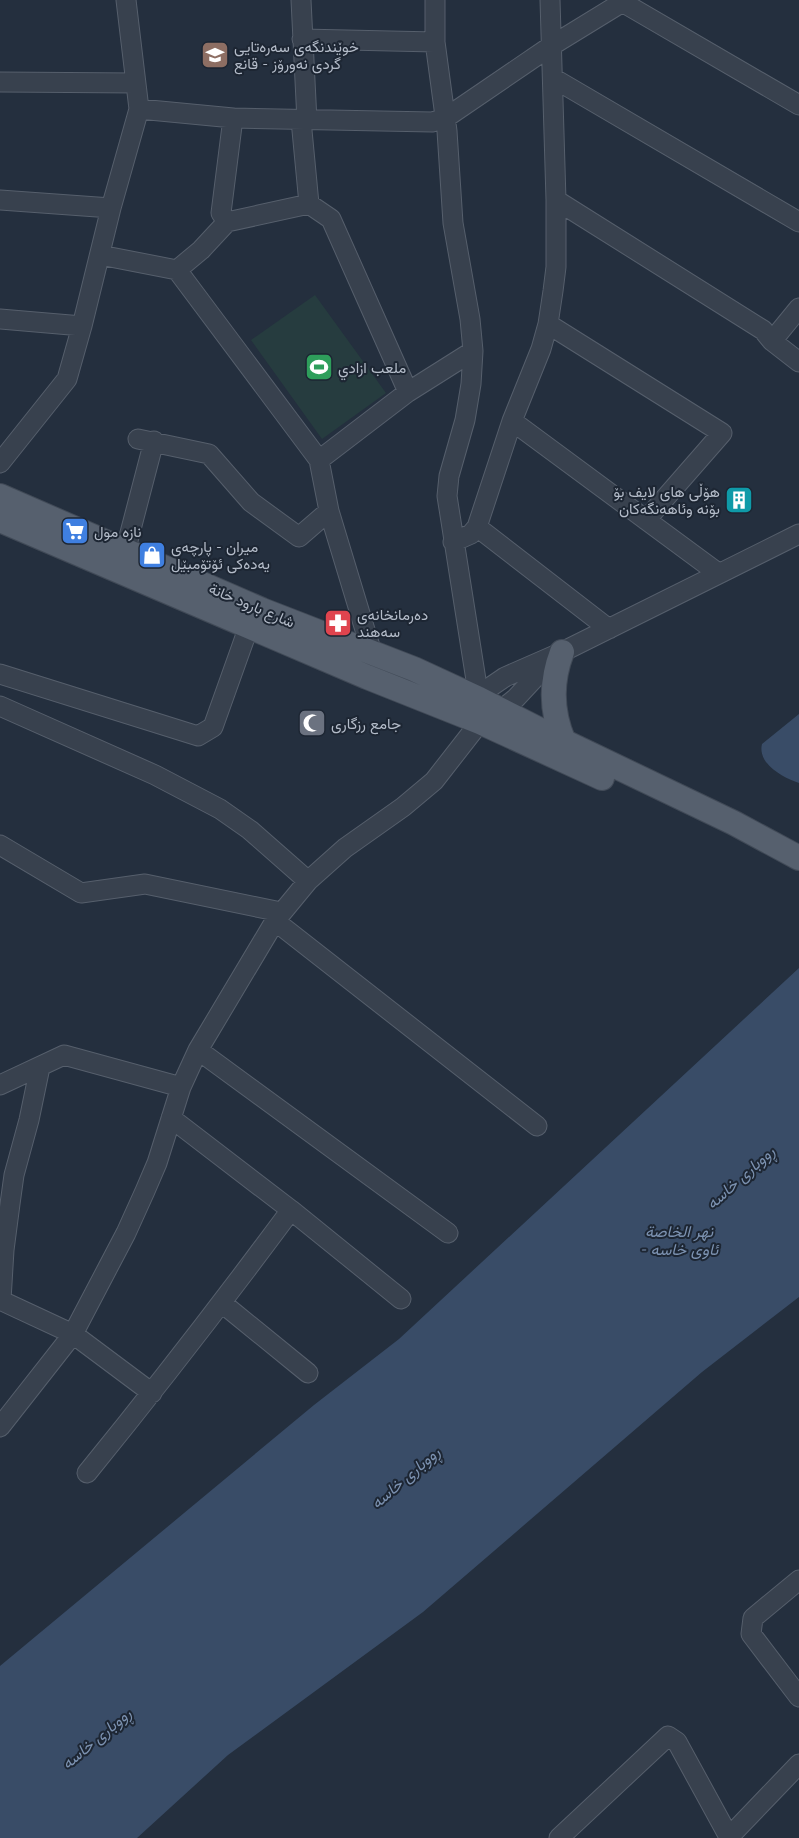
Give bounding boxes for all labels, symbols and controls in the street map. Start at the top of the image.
place label: خوێندنگەی سەرەتایی گردی نەورۆز - قانع [234,37,359,75]
school or university icon: خوێندنگەی سەرەتایی گردی نەورۆز - قانع [200,40,230,70]
sports icon: ملعب ازادي [304,352,334,382]
place label: ملعب ازادي [338,358,406,381]
place label: هۆڵی های لایف بۆ بۆنە وئاهەنگەکان [613,482,720,518]
building icon: هۆڵی های لایف بۆ بۆنە وئاهەنگەکان [724,485,754,515]
supermarket icon: نازه مول [60,516,90,546]
place label: نازه مول [94,522,142,541]
place label: میران - پارچەی یەدەکی ئۆتۆمبێل [171,537,270,574]
shop icon: میران - پارچەی یەدەکی ئۆتۆمبێل [137,540,167,570]
street label: شارع بارود خانة [205,578,298,634]
place label: دەرمانخانەی سەهند [357,605,428,641]
pharmacy icon: دەرمانخانەی سەهند [323,608,353,638]
mosque icon: جامع رزگاری [297,708,327,738]
place label: جامع رزگاری [331,714,401,735]
water label: ڕووباری خاسە [702,1141,781,1216]
water label: نهر الخاصة - ئاوی خاسە [640,1221,720,1260]
water label: ڕووباری خاسە [366,1441,447,1516]
water label: ڕووباری خاسە [57,1703,138,1776]

